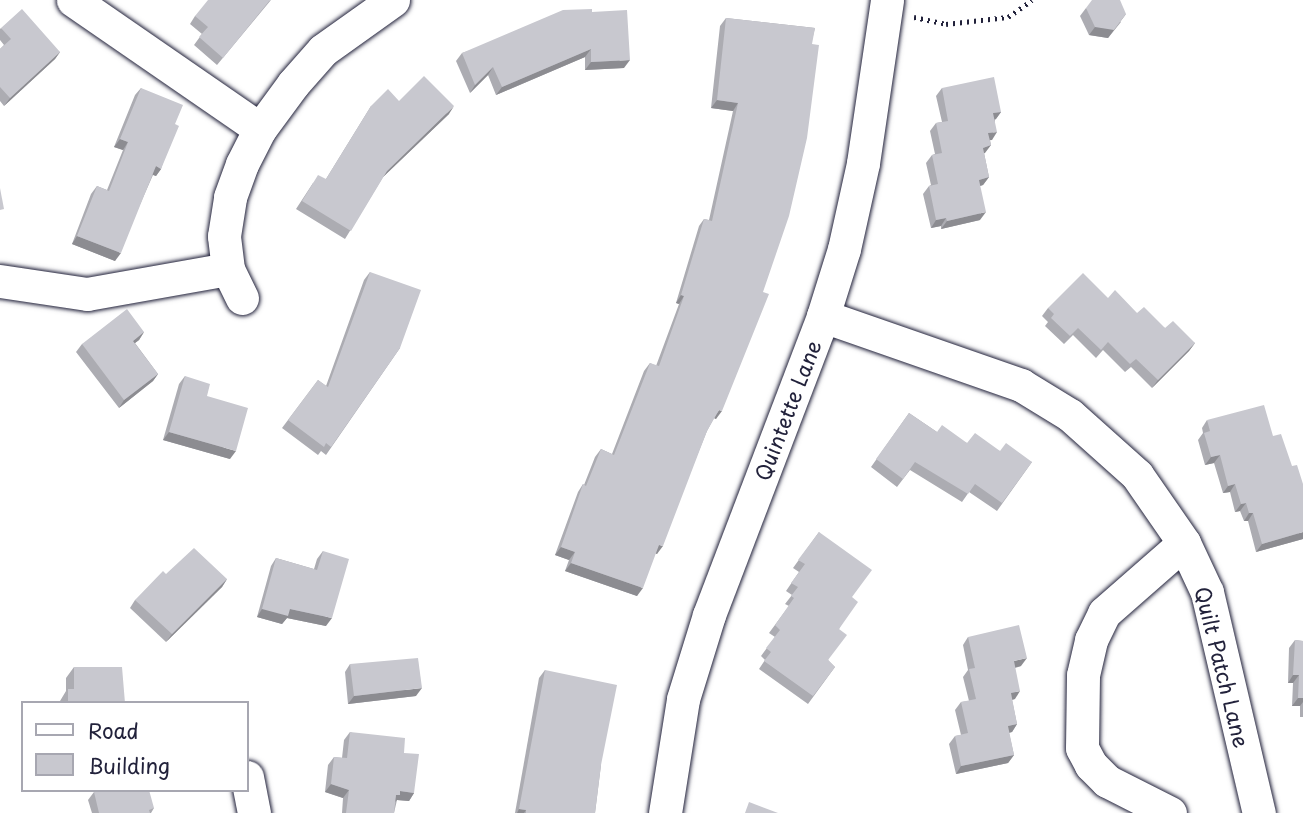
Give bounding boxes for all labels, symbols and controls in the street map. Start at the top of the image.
street label: Quintette Lane [748,335,826,485]
street label: Quilt Patch Lane [1191,583,1255,751]
legend [21,701,248,792]
text: Road [88,714,139,746]
text: Building [88,749,170,781]

